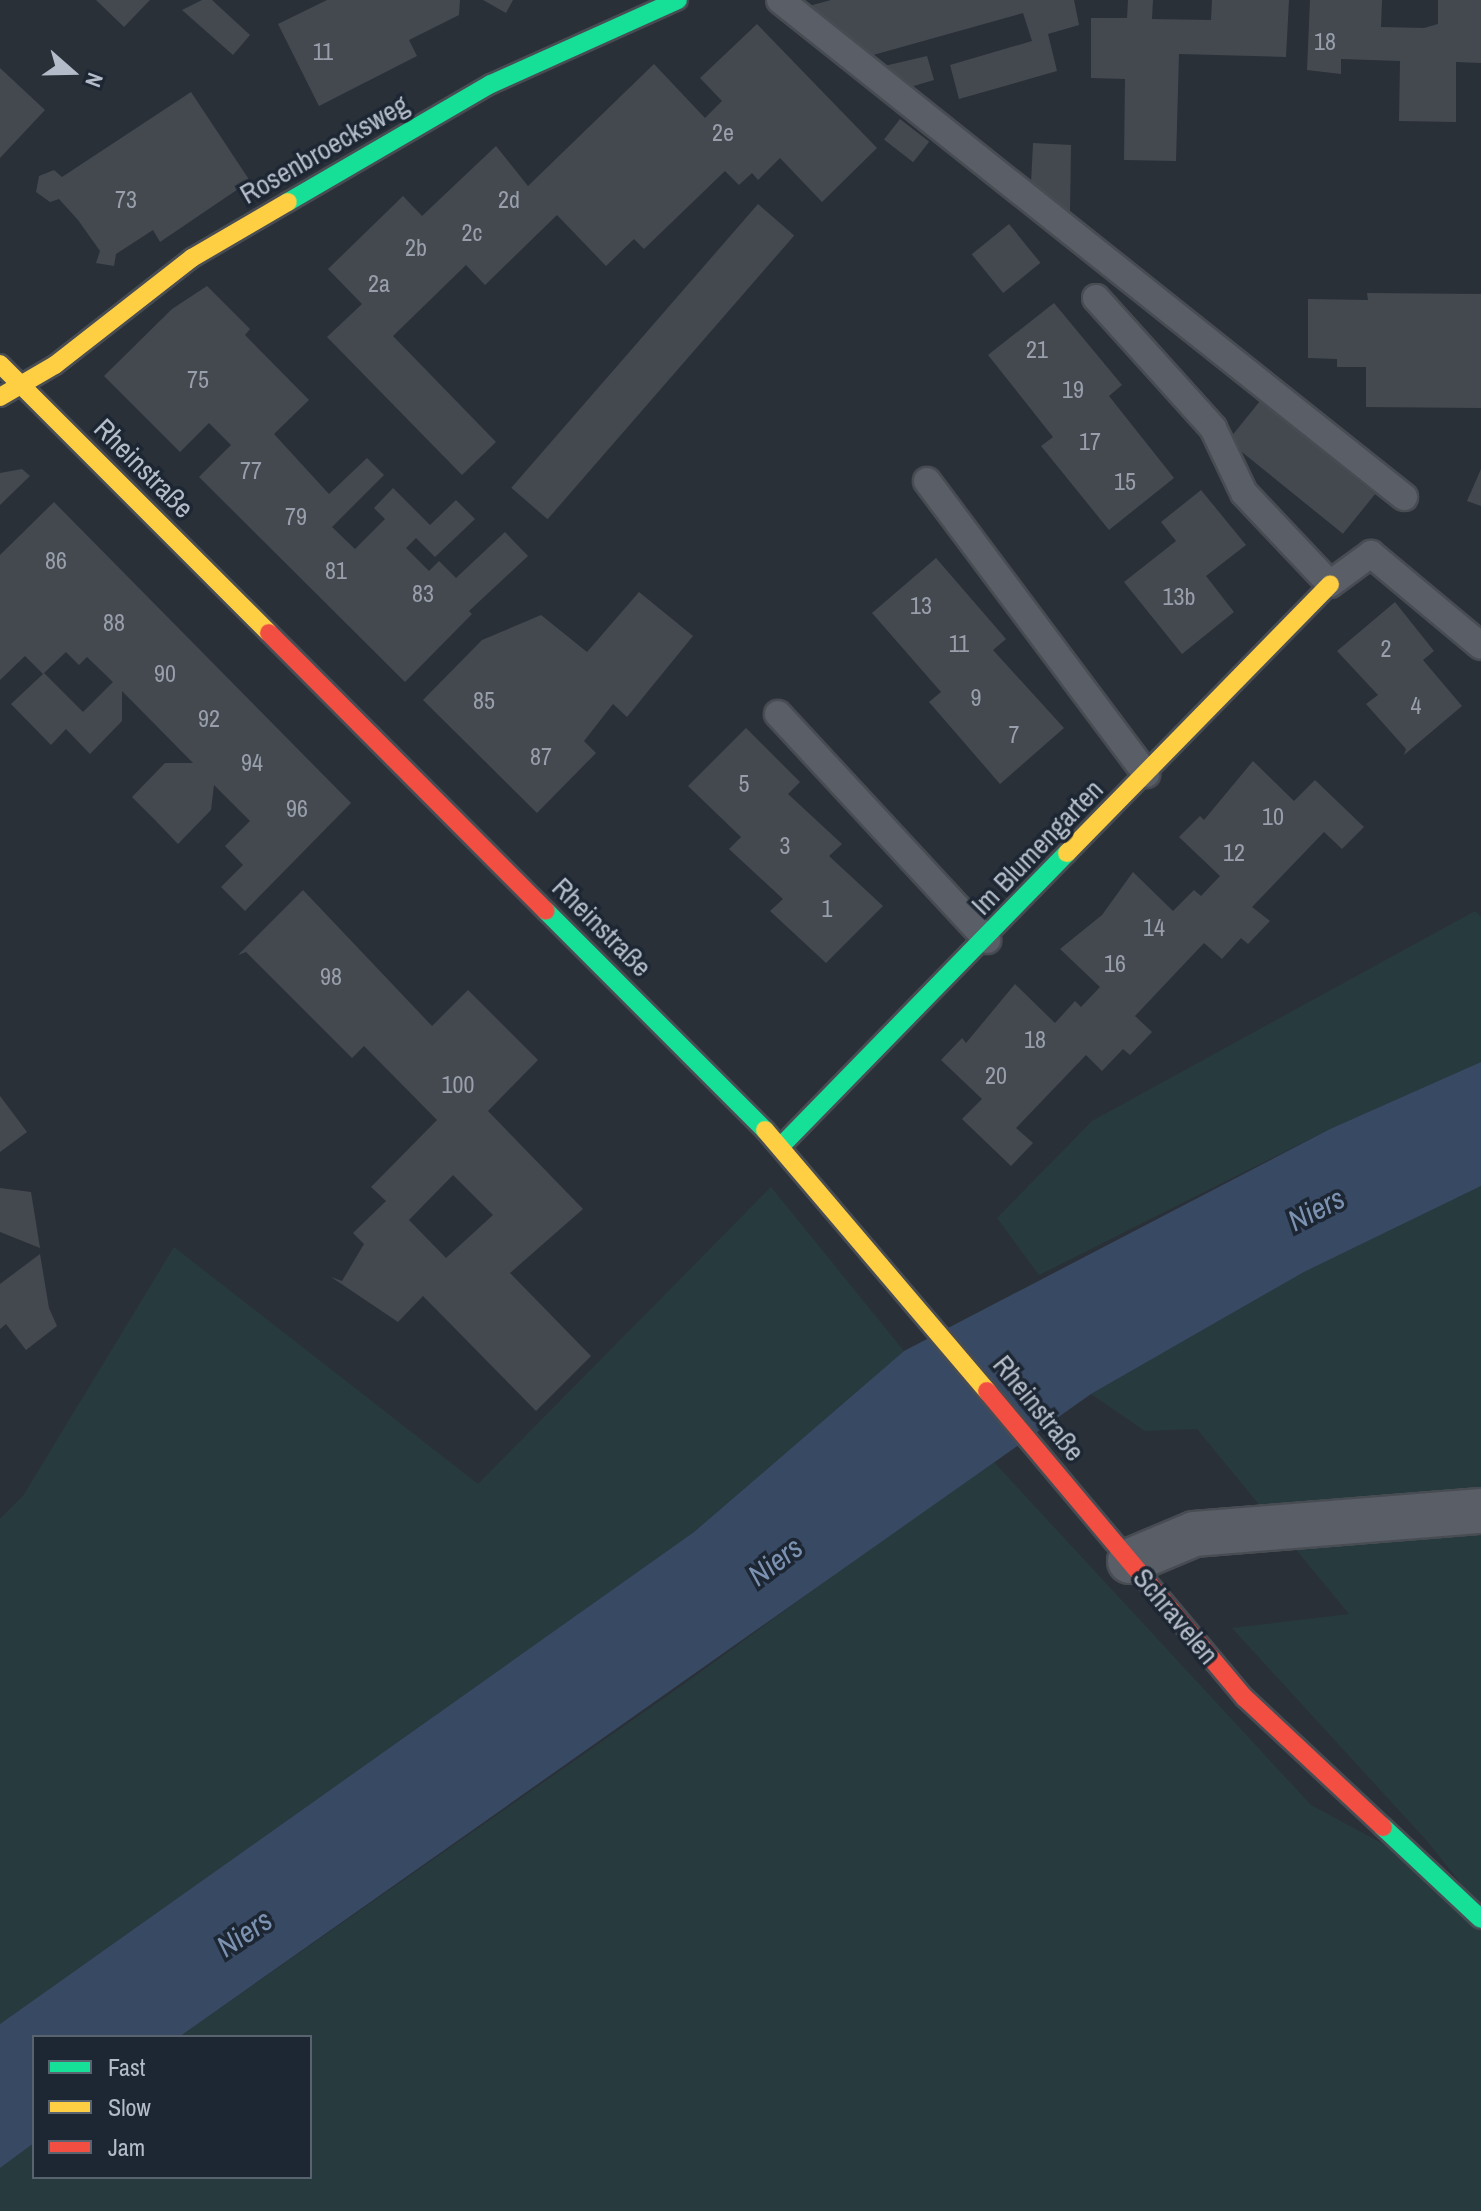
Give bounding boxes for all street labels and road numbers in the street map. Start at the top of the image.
street label: Rosenbroecksweg [234,87,414,211]
street label: Rheinstraße [87,411,201,525]
street label: Im Blumengarten [964,772,1110,922]
street label: Rheinstraße [545,870,659,984]
street label: Rheinstraße [986,1348,1092,1468]
street label: Schravelen [1126,1561,1226,1671]

